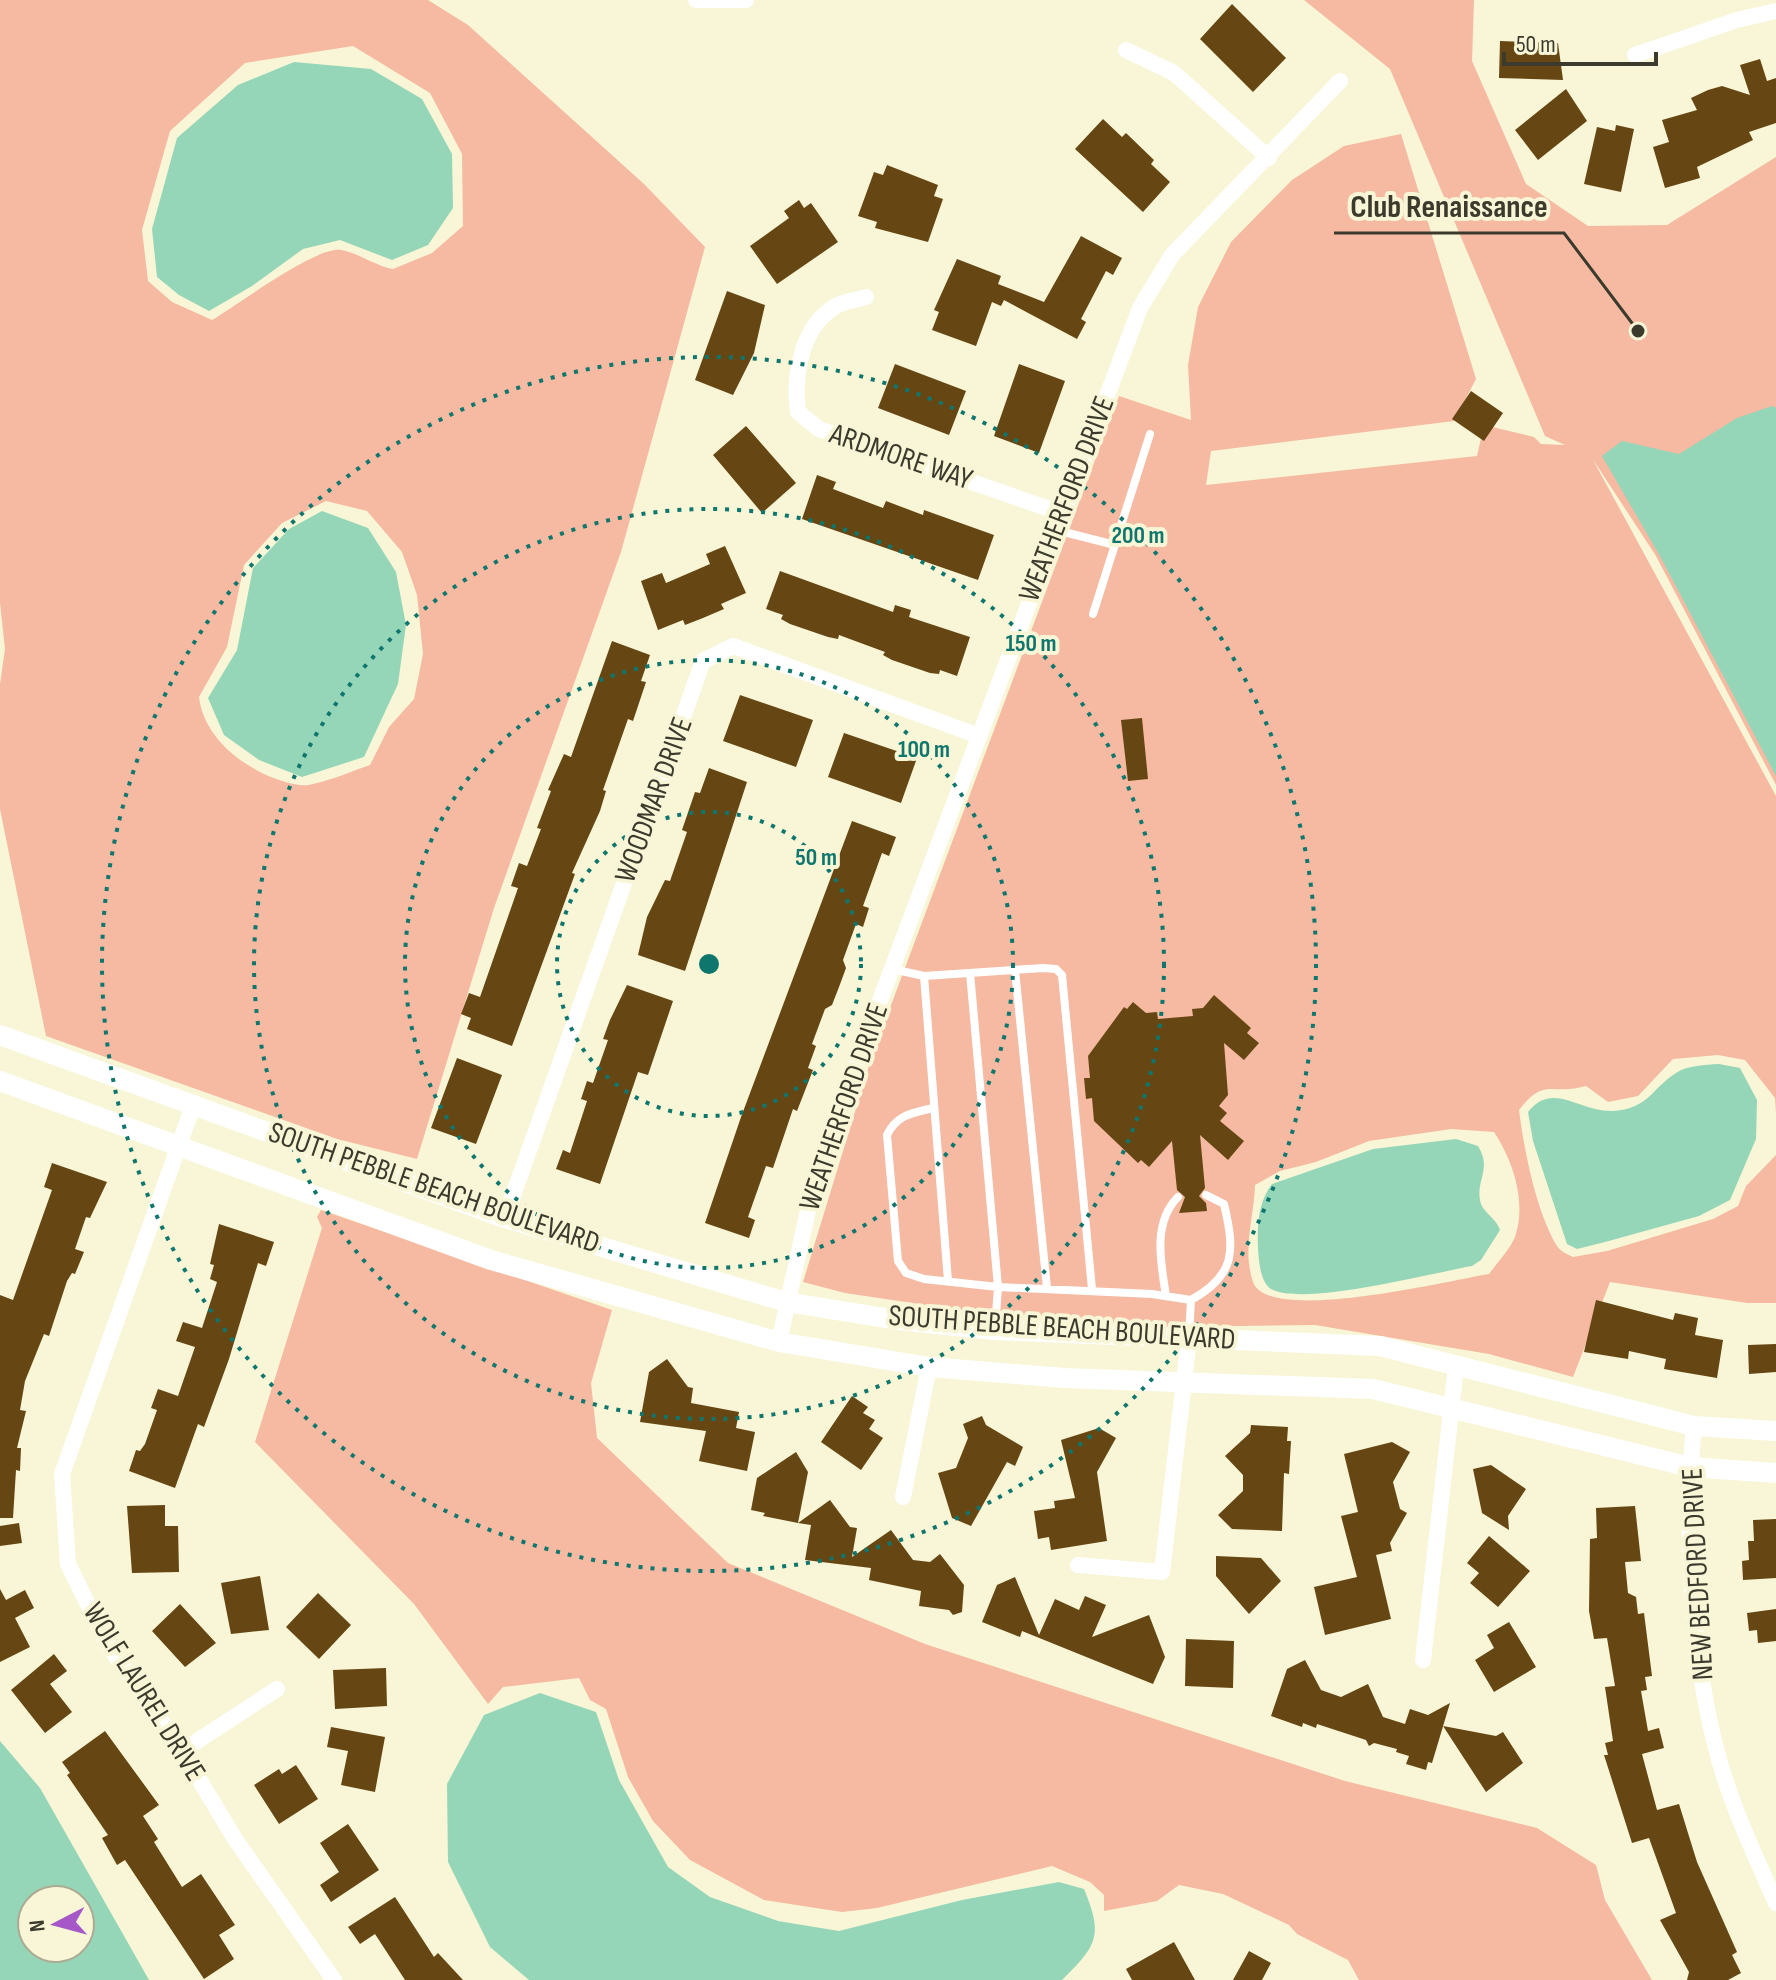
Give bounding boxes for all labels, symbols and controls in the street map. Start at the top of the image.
scale bar [1504,16,1656,66]
text: 50 m [1516,30,1556,59]
callout: Club Renaissance [1334,177,1564,233]
text: Club Renaissance [1350,188,1548,227]
street label: WEATHERFORD DRIVE [1011,391,1123,607]
street label: ARDMORE WAY [824,416,977,498]
text: 200 m [1111,521,1165,550]
text: 150 m [1005,629,1057,658]
street label: WOODMAR DRIVE [607,712,701,888]
text: 100 m [898,735,950,764]
text: 50 m [795,843,837,872]
centre of rings [695,950,723,978]
street label: WEATHERFORD DRIVE [792,999,896,1215]
street label: SOUTH PEBBLE BEACH BOULEVARD [264,1114,604,1262]
street label: SOUTH PEBBLE BEACH BOULEVARD [887,1298,1237,1358]
street label: NEW BEDFORD DRIVE [1674,1467,1722,1681]
street label: WOLF LAUREL DRIVE [75,1596,213,1788]
north arrow [16,1884,96,1964]
text: N [24,1919,52,1933]

